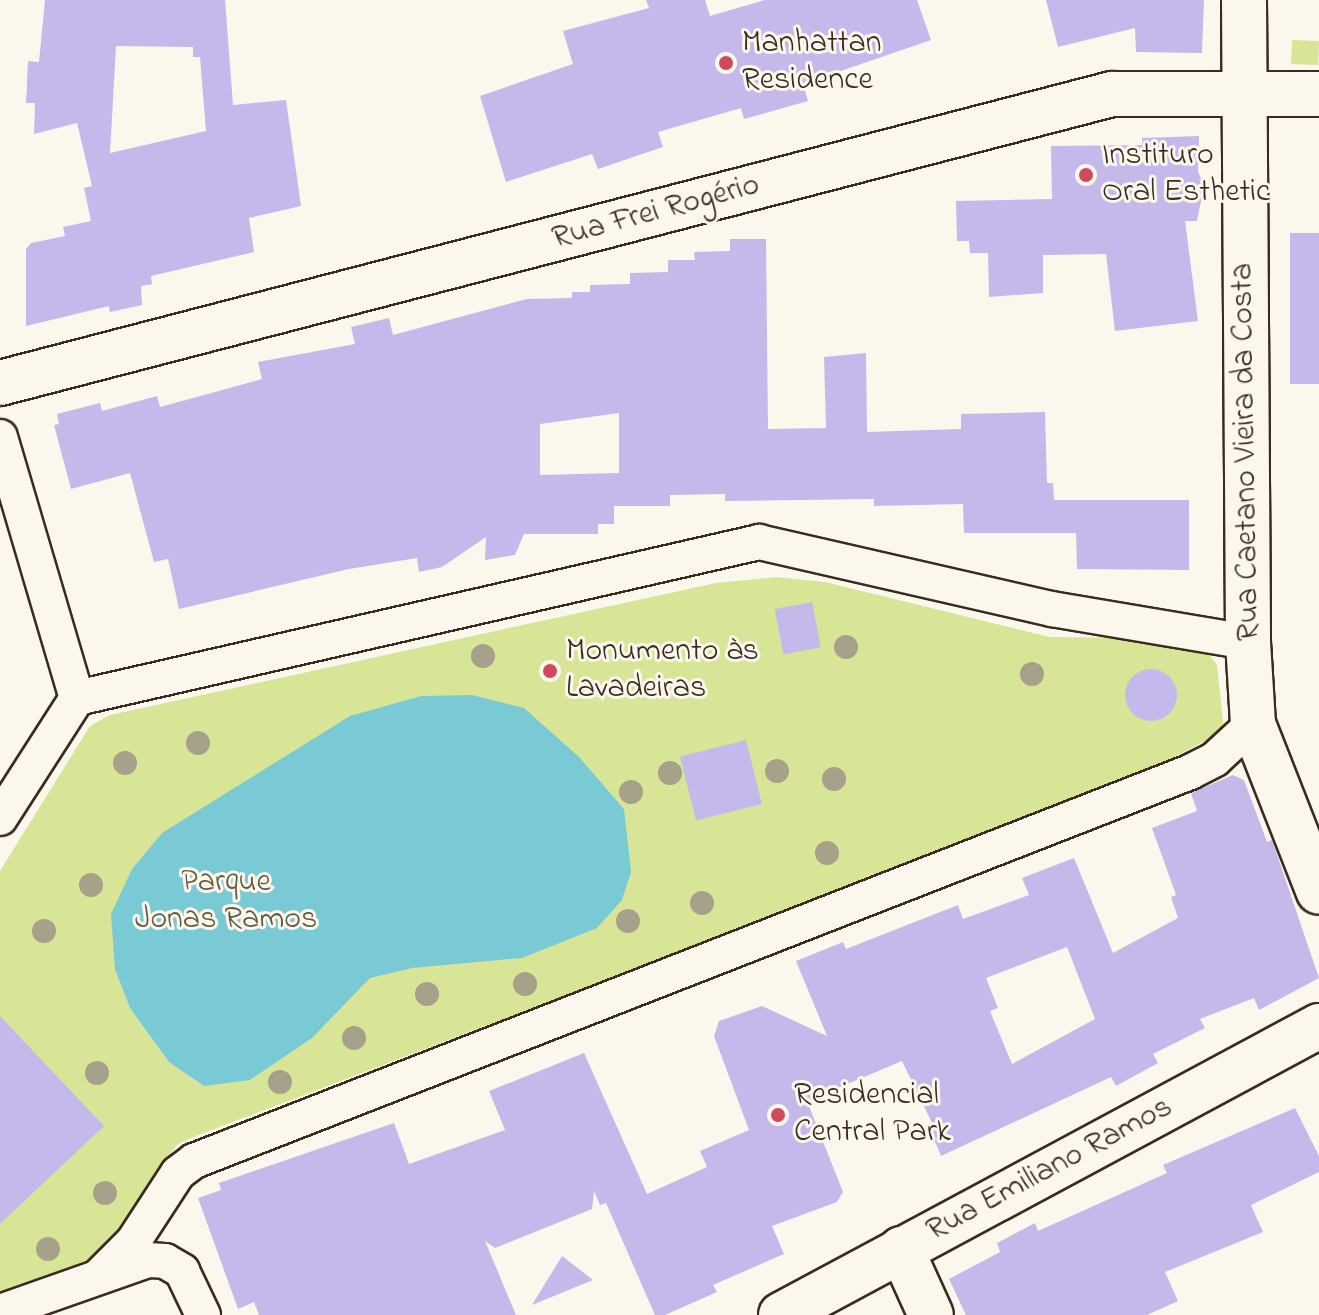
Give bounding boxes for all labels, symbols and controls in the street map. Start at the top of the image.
place label: Manhattan Residence [742,26,882,101]
marker: Manhattan Residence [717,54,735,72]
place label: Instituro Oral Esthetic [1102,138,1270,213]
marker: Instituro Oral Esthetic [1077,166,1095,184]
street label: Rua Frei Rogério [548,167,764,259]
street label: Rua Caetano Vieira da Costa [1225,263,1269,641]
place label: Monumento às Lavadeiras [566,634,759,709]
marker: Monumento às Lavadeiras [541,662,559,680]
park label: Parque Jonas Ramos [135,865,317,940]
place label: Residencial Central Park [794,1078,951,1153]
street label: Rua Emiliano Ramos [921,1089,1179,1251]
marker: Residencial Central Park [769,1106,787,1124]

